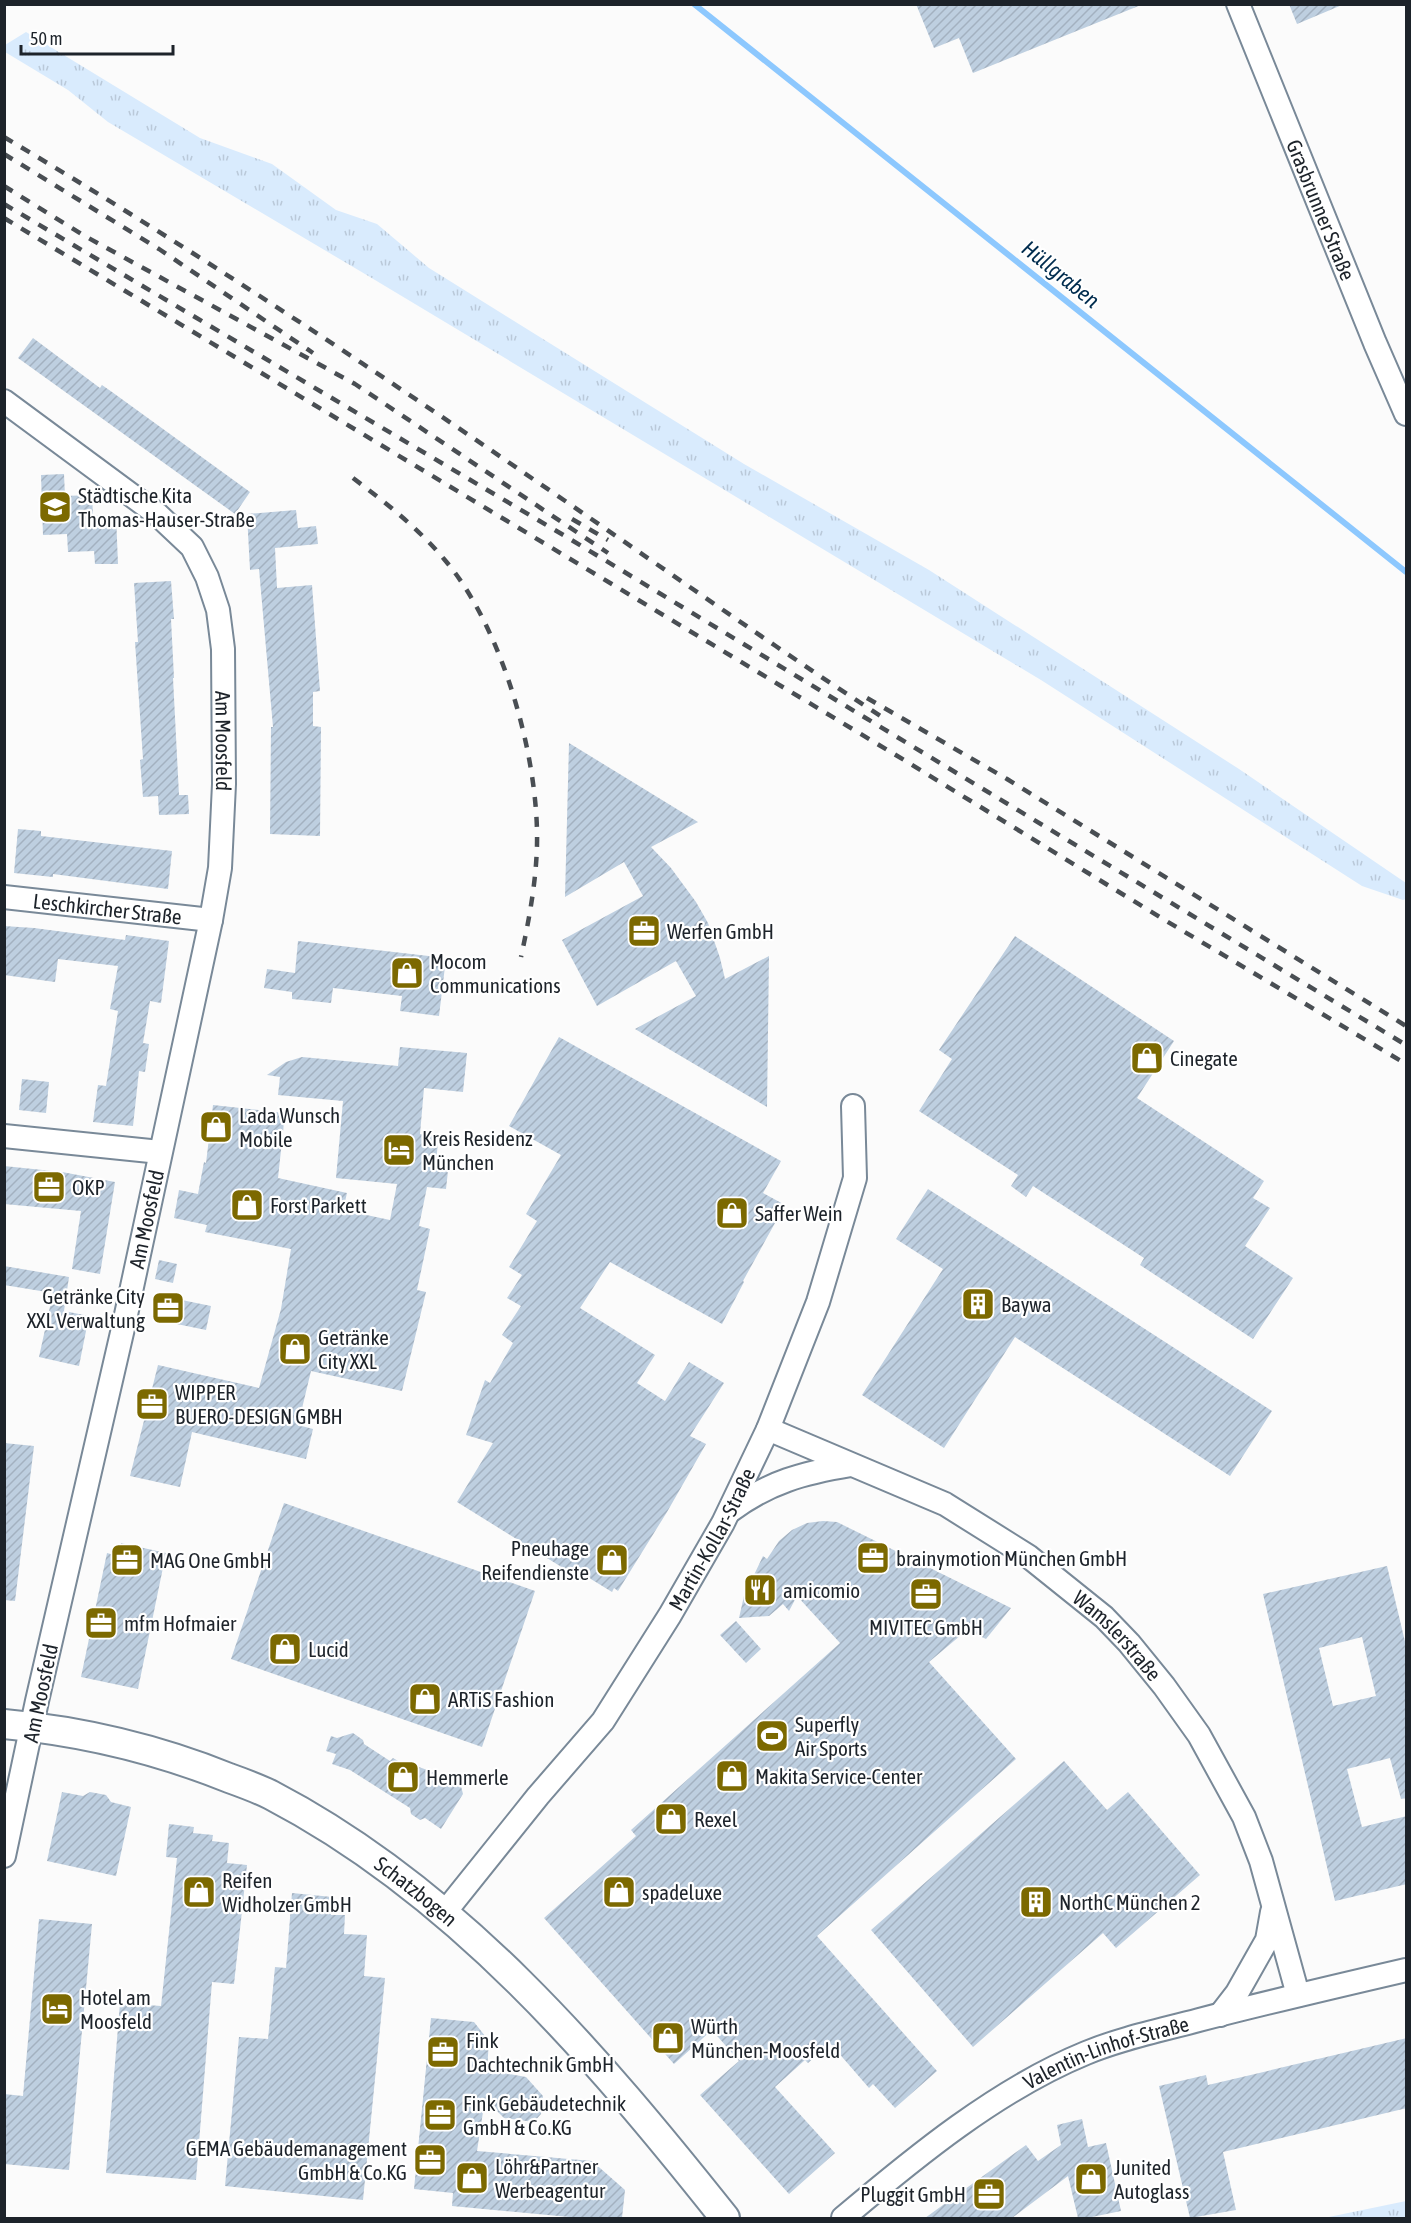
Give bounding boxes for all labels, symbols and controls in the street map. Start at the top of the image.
scale bar [21,18,172,56]
text: 50 m [30,28,62,49]
street label: Grasbrunner Straße [1282,136,1360,284]
water label: Hüllgraben [1017,235,1105,313]
place label: Städtische Kita Thomas-Hauser-Straße [78,483,255,531]
school or university icon: Städtische Kita Thomas-Hauser-Straße [37,489,73,525]
street label: Am Moosfeld [211,691,236,792]
street label: Leschkircher Straße [32,888,183,929]
office icon: Werfen GmbH [626,913,662,949]
place label: Werfen GmbH [667,919,774,943]
place label: Mocom Communications [430,949,561,997]
shop icon: Mocom Communications [389,955,425,991]
shop icon: Cinegate [1129,1040,1165,1076]
place label: Cinegate [1170,1046,1238,1070]
place label: Lada Wunsch Mobile [239,1103,340,1151]
shop icon: Lada Wunsch Mobile [198,1109,234,1145]
place label: Kreis Residenz München [422,1126,533,1174]
hotel icon: Kreis Residenz München [381,1132,417,1168]
street label: Am Moosfeld [124,1168,168,1270]
office icon: OKP [31,1169,67,1205]
place label: OKP [72,1175,105,1199]
shop icon: Forst Parkett [229,1187,265,1223]
place label: Forst Parkett [270,1193,367,1217]
shop icon: Saffer Wein [714,1195,750,1231]
place label: Saffer Wein [755,1201,843,1225]
place label: Getränke City XXL Verwaltung [27,1284,145,1332]
building icon: Baywa [960,1286,996,1322]
office icon: Getränke City XXL Verwaltung [150,1290,186,1326]
place label: Baywa [1001,1292,1051,1316]
place label: Getränke City XXL [318,1325,389,1373]
shop icon: Getränke City XXL [277,1331,313,1367]
place label: WIPPER BUERO-DESIGN GMBH [175,1380,343,1428]
office icon: WIPPER BUERO-DESIGN GMBH [134,1386,170,1422]
street label: Martin-Kollar-Straße [663,1464,760,1614]
place label: Pneuhage Reifendienste [481,1536,589,1584]
office icon: brainymotion München GmbH [855,1540,891,1576]
office icon: MAG One GmbH [109,1542,145,1578]
shop icon: Pneuhage Reifendienste [594,1542,630,1578]
place label: brainymotion München GmbH [896,1546,1127,1570]
place label: MAG One GmbH [150,1548,272,1572]
restaurant icon: amicomio [742,1572,778,1608]
office icon: MIVITEC GmbH [908,1576,944,1612]
place label: amicomio [783,1578,860,1602]
street label: Wamslerstraße [1069,1585,1166,1685]
office icon: mfm Hofmaier [83,1605,119,1641]
place label: mfm Hofmaier [124,1611,237,1635]
place label: MIVITEC GmbH [869,1615,983,1639]
shop icon: Lucid [267,1631,303,1667]
place label: Lucid [308,1637,349,1661]
street label: Am Moosfeld [18,1642,62,1744]
shop icon: ARTiS Fashion [407,1681,443,1717]
place label: ARTiS Fashion [448,1687,554,1711]
place label: Superfly Air Sports [795,1712,867,1760]
sports icon: Superfly Air Sports [754,1718,790,1754]
shop icon: Makita Service-Center [714,1758,750,1794]
shop icon: Hemmerle [385,1759,421,1795]
place label: Makita Service-Center [755,1764,923,1788]
place label: Hemmerle [426,1765,509,1789]
shop icon: Rexel [653,1801,689,1837]
place label: Rexel [694,1807,738,1831]
street label: Schatzbogen [370,1851,462,1931]
place label: Reifen Widholzer GmbH [222,1868,352,1916]
shop icon: Reifen Widholzer GmbH [181,1874,217,1910]
shop icon: spadeluxe [601,1874,637,1910]
place label: spadeluxe [642,1880,722,1904]
building icon: NorthC München 2 [1018,1884,1054,1920]
place label: NorthC München 2 [1059,1890,1201,1914]
place label: Hotel am Moosfeld [80,1985,152,2033]
hotel icon: Hotel am Moosfeld [39,1991,75,2027]
street label: Valentin-Linhof-Straße [1019,2011,1191,2094]
place label: Würth München-Moosfeld [691,2014,840,2062]
shop icon: Würth München-Moosfeld [650,2020,686,2056]
place label: Fink Dachtechnik GmbH [466,2028,614,2076]
office icon: Fink Dachtechnik GmbH [425,2034,461,2070]
place label: Fink Gebäudetechnik GmbH & Co.KG [463,2091,626,2139]
office icon: Fink Gebäudetechnik GmbH & Co.KG [422,2097,458,2133]
place label: GEMA Gebäudemanagement GmbH & Co.KG [186,2136,407,2184]
office icon: GEMA Gebäudemanagement GmbH & Co.KG [412,2142,448,2178]
place label: Löhr&Partner Werbeagentur [495,2154,606,2202]
place label: Junited Autoglass [1114,2155,1189,2203]
shop icon: Löhr&Partner Werbeagentur [454,2160,490,2196]
shop icon: Junited Autoglass [1073,2161,1109,2197]
office icon: Pluggit GmbH [971,2176,1007,2212]
place label: Pluggit GmbH [860,2182,966,2206]

